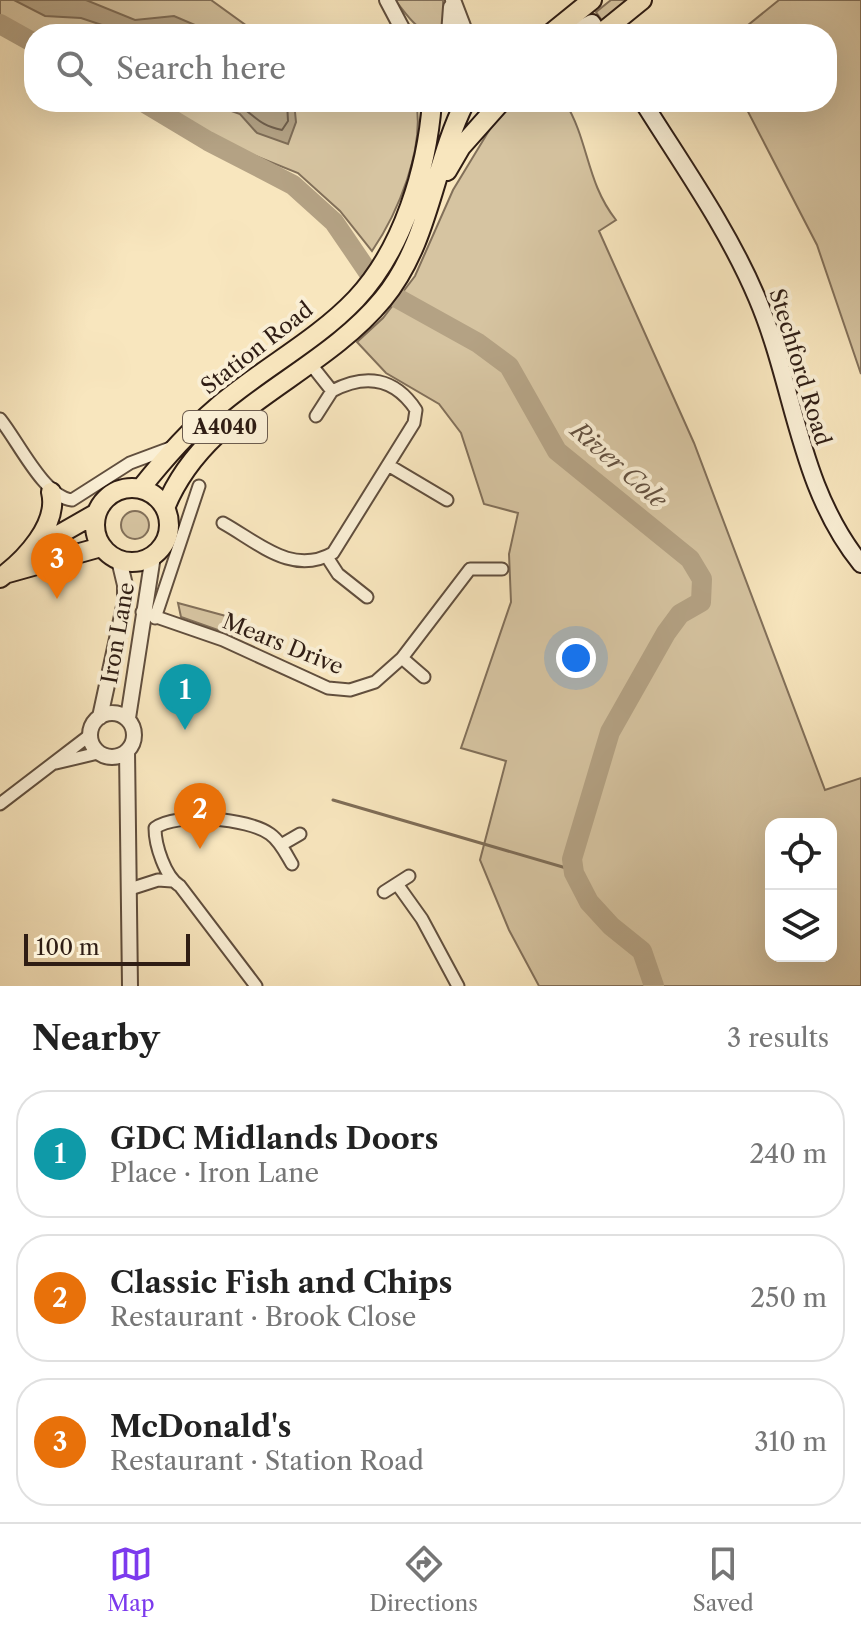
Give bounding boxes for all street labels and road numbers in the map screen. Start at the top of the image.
street label: Stechford Road [763,285,837,449]
street label: Station Road [196,296,318,400]
road number: A4040 [183,411,267,443]
street label: Iron Lane [96,580,140,686]
street label: Mears Drive [219,608,347,680]

